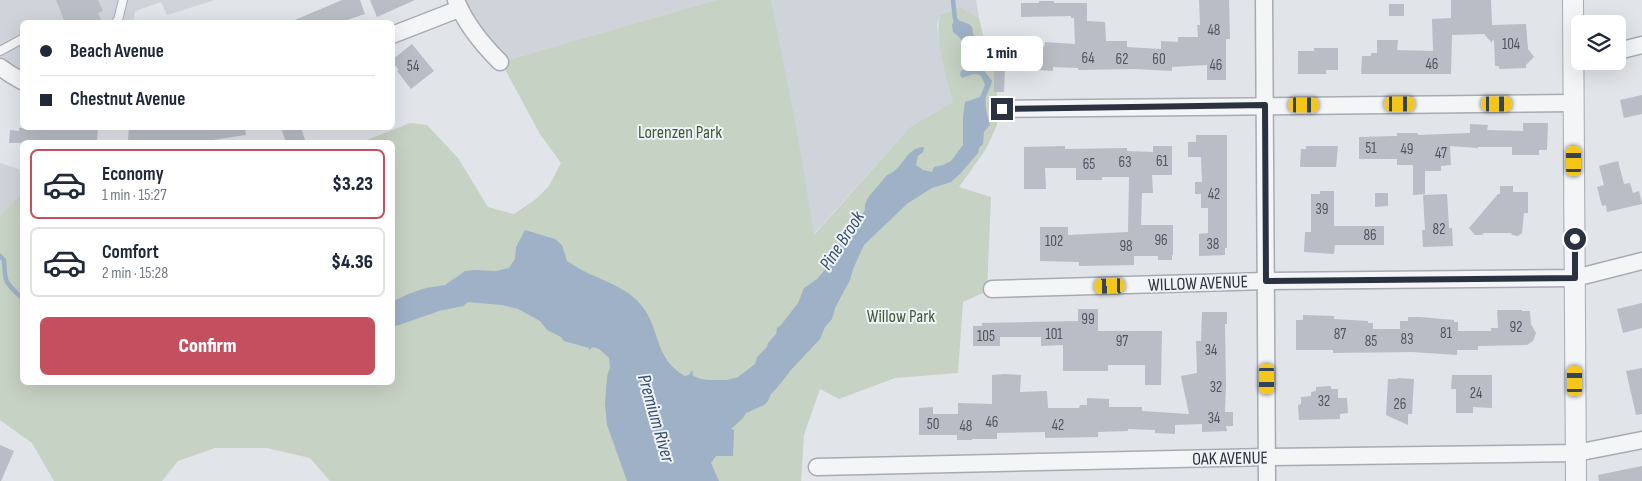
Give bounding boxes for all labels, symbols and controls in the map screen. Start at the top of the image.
map controls [1571,15,1626,70]
button: layers [1571,15,1626,70]
house number: 48 [1208,21,1220,40]
house number: 104 [1502,35,1520,54]
callout: 1 min [961,36,1043,72]
text: Beach Avenue [70,40,164,63]
text: 1 min [987,44,1017,63]
house number: 64 [1081,49,1095,68]
house number: 62 [1116,50,1128,69]
house number: 60 [1152,50,1166,69]
house number: 46 [1426,55,1438,74]
house number: 46 [1210,56,1222,75]
house number: 54 [407,57,419,76]
text: Chestnut Avenue [70,88,185,111]
car [1385,97,1415,112]
car [1482,97,1512,112]
route end [991,98,1013,120]
car [1289,98,1319,113]
park label: Lorenzen Park [638,122,722,143]
house number: 51 [1365,139,1377,158]
house number: 49 [1401,140,1413,159]
house number: 47 [1435,144,1447,163]
car [1566,146,1581,176]
house number: 61 [1156,152,1169,171]
house number: 63 [1119,153,1131,172]
house number: 65 [1083,155,1095,174]
icon: car [42,162,87,207]
text: Economy [102,163,164,186]
text: $3.23 [332,173,373,196]
house number: 42 [1208,185,1220,204]
text: 1 min · 15:27 [102,186,167,205]
house number: 39 [1316,200,1328,219]
water label: Pine Brook [815,206,870,275]
house number: 82 [1433,220,1445,239]
house number: 86 [1363,226,1377,245]
route start [1564,228,1586,250]
house number: 96 [1154,231,1168,250]
house number: 102 [1045,232,1063,251]
house number: 38 [1207,235,1219,254]
house number: 98 [1119,237,1133,256]
icon: car [42,240,87,285]
text: Comfort [102,241,159,264]
text: $4.36 [331,251,373,274]
text: 2 min · 15:28 [102,264,168,283]
street label: WILLOW AVENUE [1148,271,1248,296]
car [1094,278,1125,294]
park label: Willow Park [867,306,935,327]
house number: 99 [1081,310,1095,329]
button: Confirm [40,317,375,375]
house number: 92 [1510,318,1522,337]
house number: 81 [1440,324,1453,343]
house number: 101 [1045,325,1063,344]
house number: 87 [1334,325,1346,344]
house number: 105 [977,327,995,346]
house number: 83 [1401,330,1413,349]
house number: 97 [1116,332,1128,351]
house number: 85 [1365,332,1377,351]
house number: 34 [1205,341,1217,360]
car [1259,364,1274,394]
car [1567,366,1582,396]
water label: Premium River [632,372,679,466]
house number: 32 [1210,378,1222,397]
house number: 24 [1470,384,1482,403]
house number: 32 [1318,392,1330,411]
house number: 26 [1394,395,1406,414]
house number: 34 [1208,409,1220,428]
house number: 46 [986,413,998,432]
house number: 50 [927,415,939,434]
house number: 42 [1052,416,1064,435]
house number: 48 [960,417,972,436]
street label: OAK AVENUE [1192,447,1268,470]

